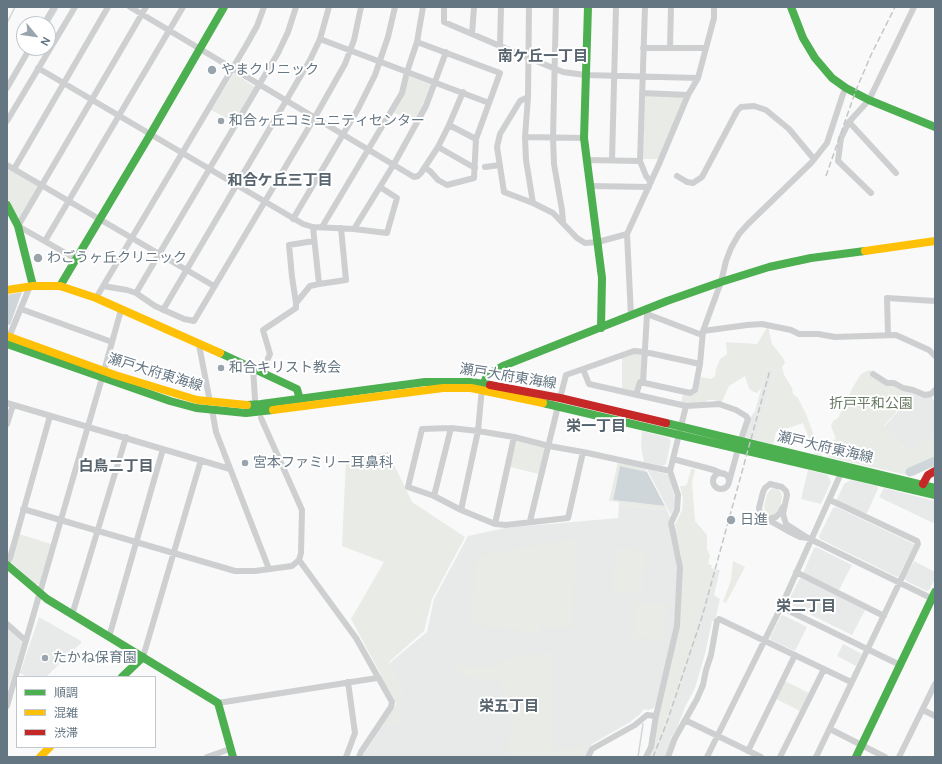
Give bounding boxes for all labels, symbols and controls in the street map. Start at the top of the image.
north arrow [16,16,56,56]
text: N [38,34,54,48]
district label: 南ケ丘一丁目 [498,48,588,66]
place label: やまクリニック [221,62,319,78]
marker: やまクリニック [206,64,218,76]
place label: 和合ヶ丘コミュニティセンター [229,113,425,129]
marker: 和合ヶ丘コミュニティセンター [216,116,226,126]
district label: 和合ケ丘三丁目 [228,172,332,190]
place label: わごうヶ丘クリニック [47,250,187,266]
marker: わごうヶ丘クリニック [32,252,44,264]
street label: 瀬戸大府東海線 [106,351,204,395]
place label: 和合キリスト教会 [229,360,341,376]
street label: 瀬戸大府東海線 [458,361,558,393]
marker: 和合キリスト教会 [216,363,226,373]
park label: 折戸平和公園 [829,396,913,412]
district label: 栄一丁目 [566,418,626,436]
street label: 瀬戸大府東海線 [775,429,875,467]
place label: 宮本ファミリー耳鼻科 [253,455,393,471]
district label: 白鳥二丁目 [79,458,153,476]
marker: 宮本ファミリー耳鼻科 [240,458,250,468]
place label: 日進 [740,512,768,528]
marker: 日進 [725,514,737,526]
district label: 栄二丁目 [776,598,836,616]
place label: たかね保育園 [53,650,137,666]
marker: たかね保育園 [40,653,50,663]
legend [16,676,156,748]
text: 順調 [54,685,78,701]
district label: 栄五丁目 [479,698,539,716]
text: 混雑 [54,705,78,721]
text: 渋滞 [54,725,78,741]

